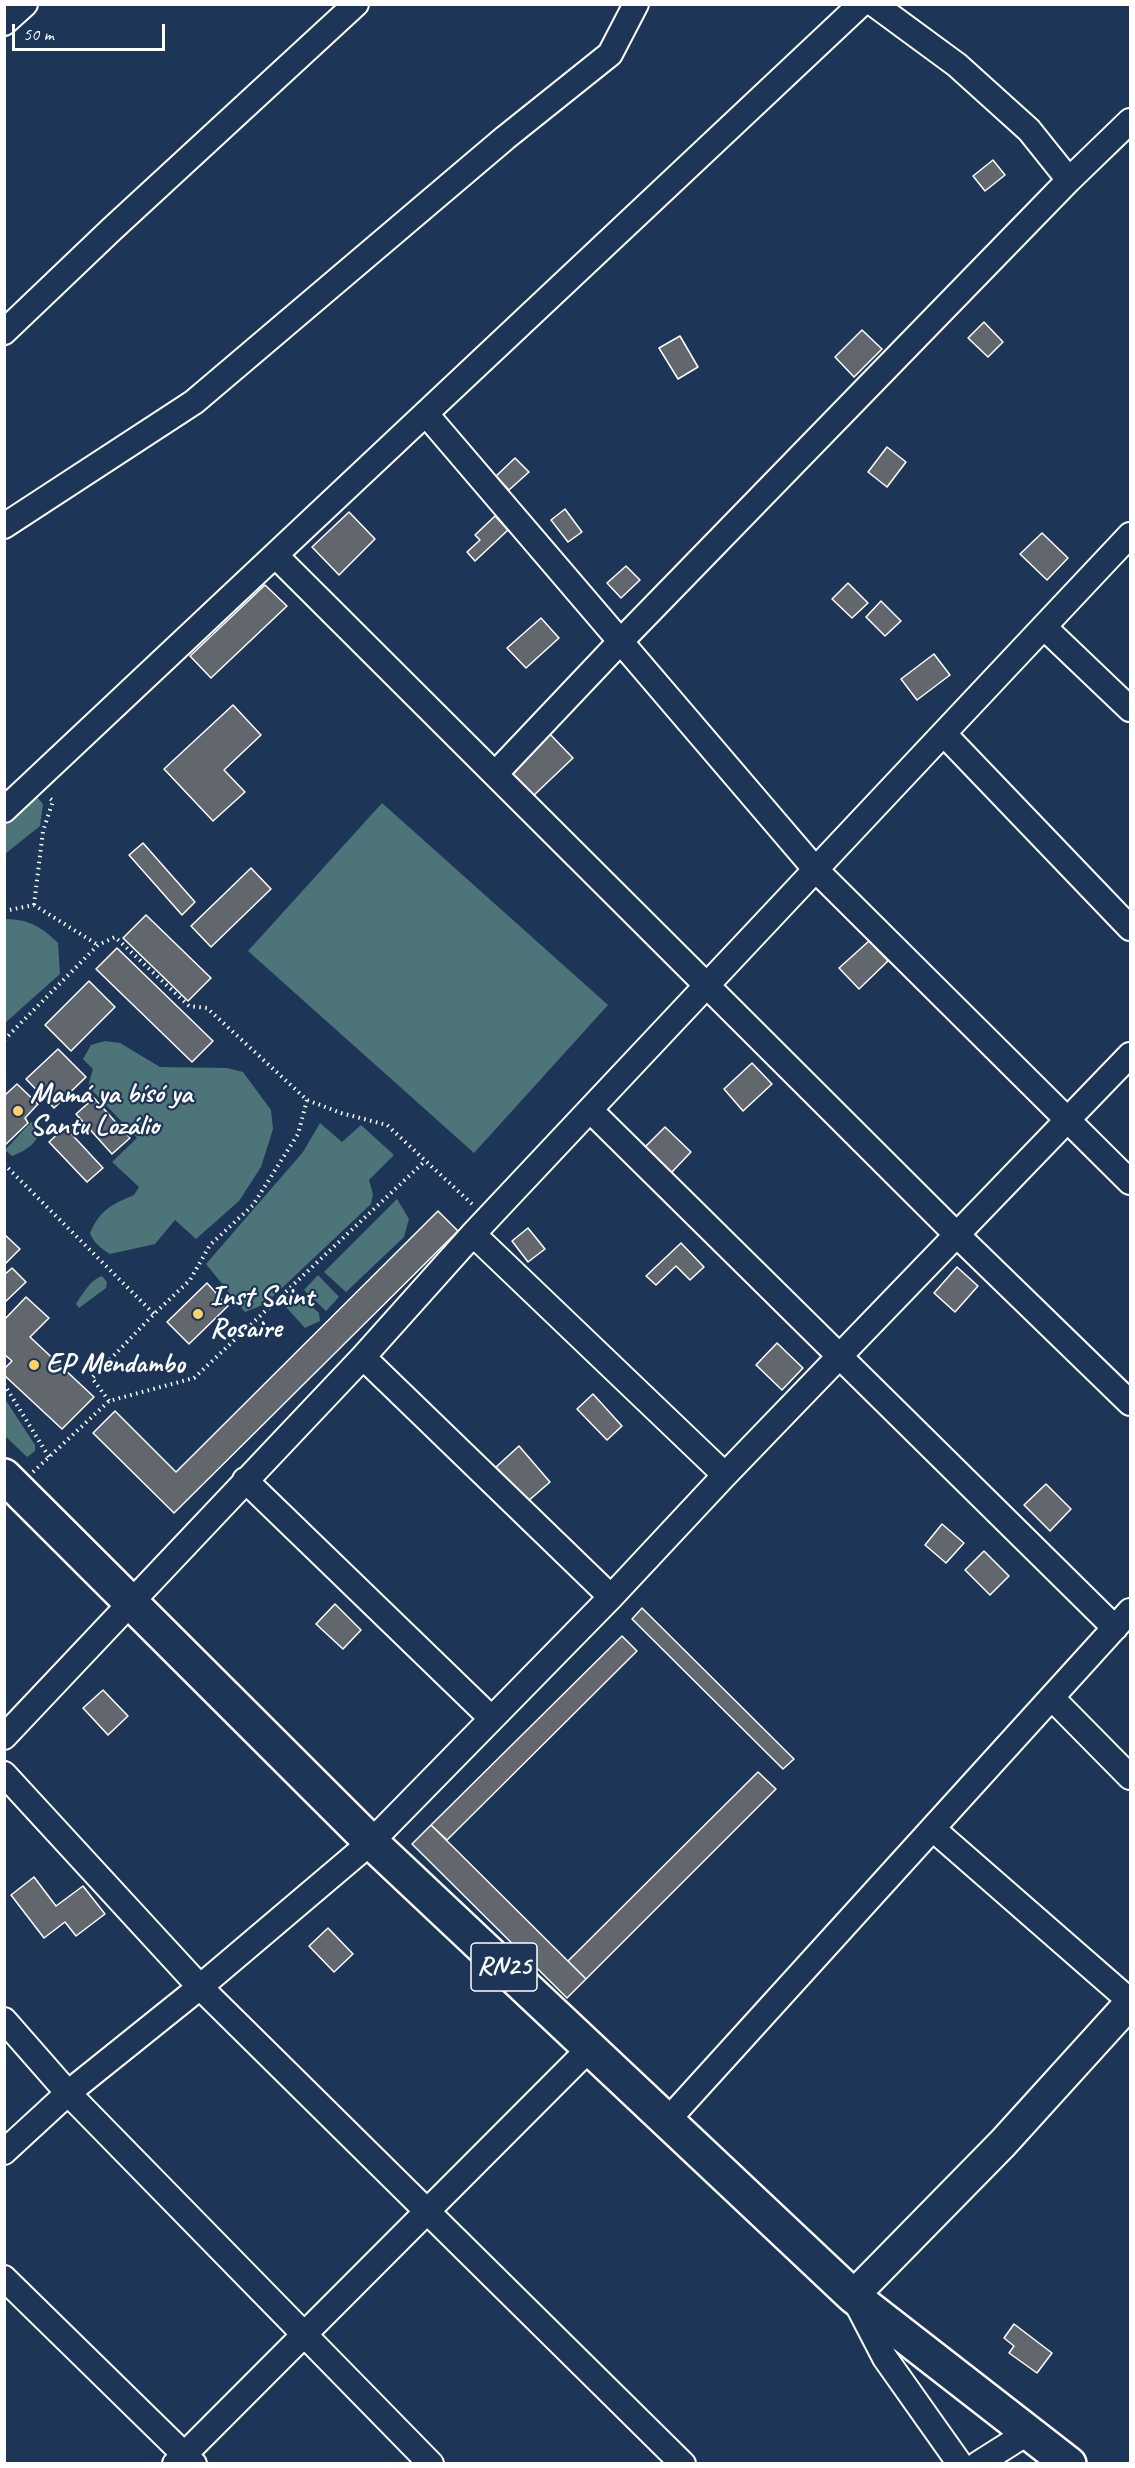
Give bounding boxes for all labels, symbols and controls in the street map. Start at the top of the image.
scale bar [15,12,168,50]
text: 50 m [23,23,54,45]
place label: Mamá ya bísó ya Santu Lozálio [30,1078,192,1144]
marker: Mamá ya bísó ya Santu Lozálio [11,1104,25,1118]
place label: Inst Saint Rosaire [210,1281,314,1347]
marker: Inst Saint Rosaire [191,1307,205,1321]
place label: EP Mendambo [46,1348,185,1382]
marker: EP Mendambo [27,1358,41,1372]
road number: RN25 [471,1943,537,1991]

